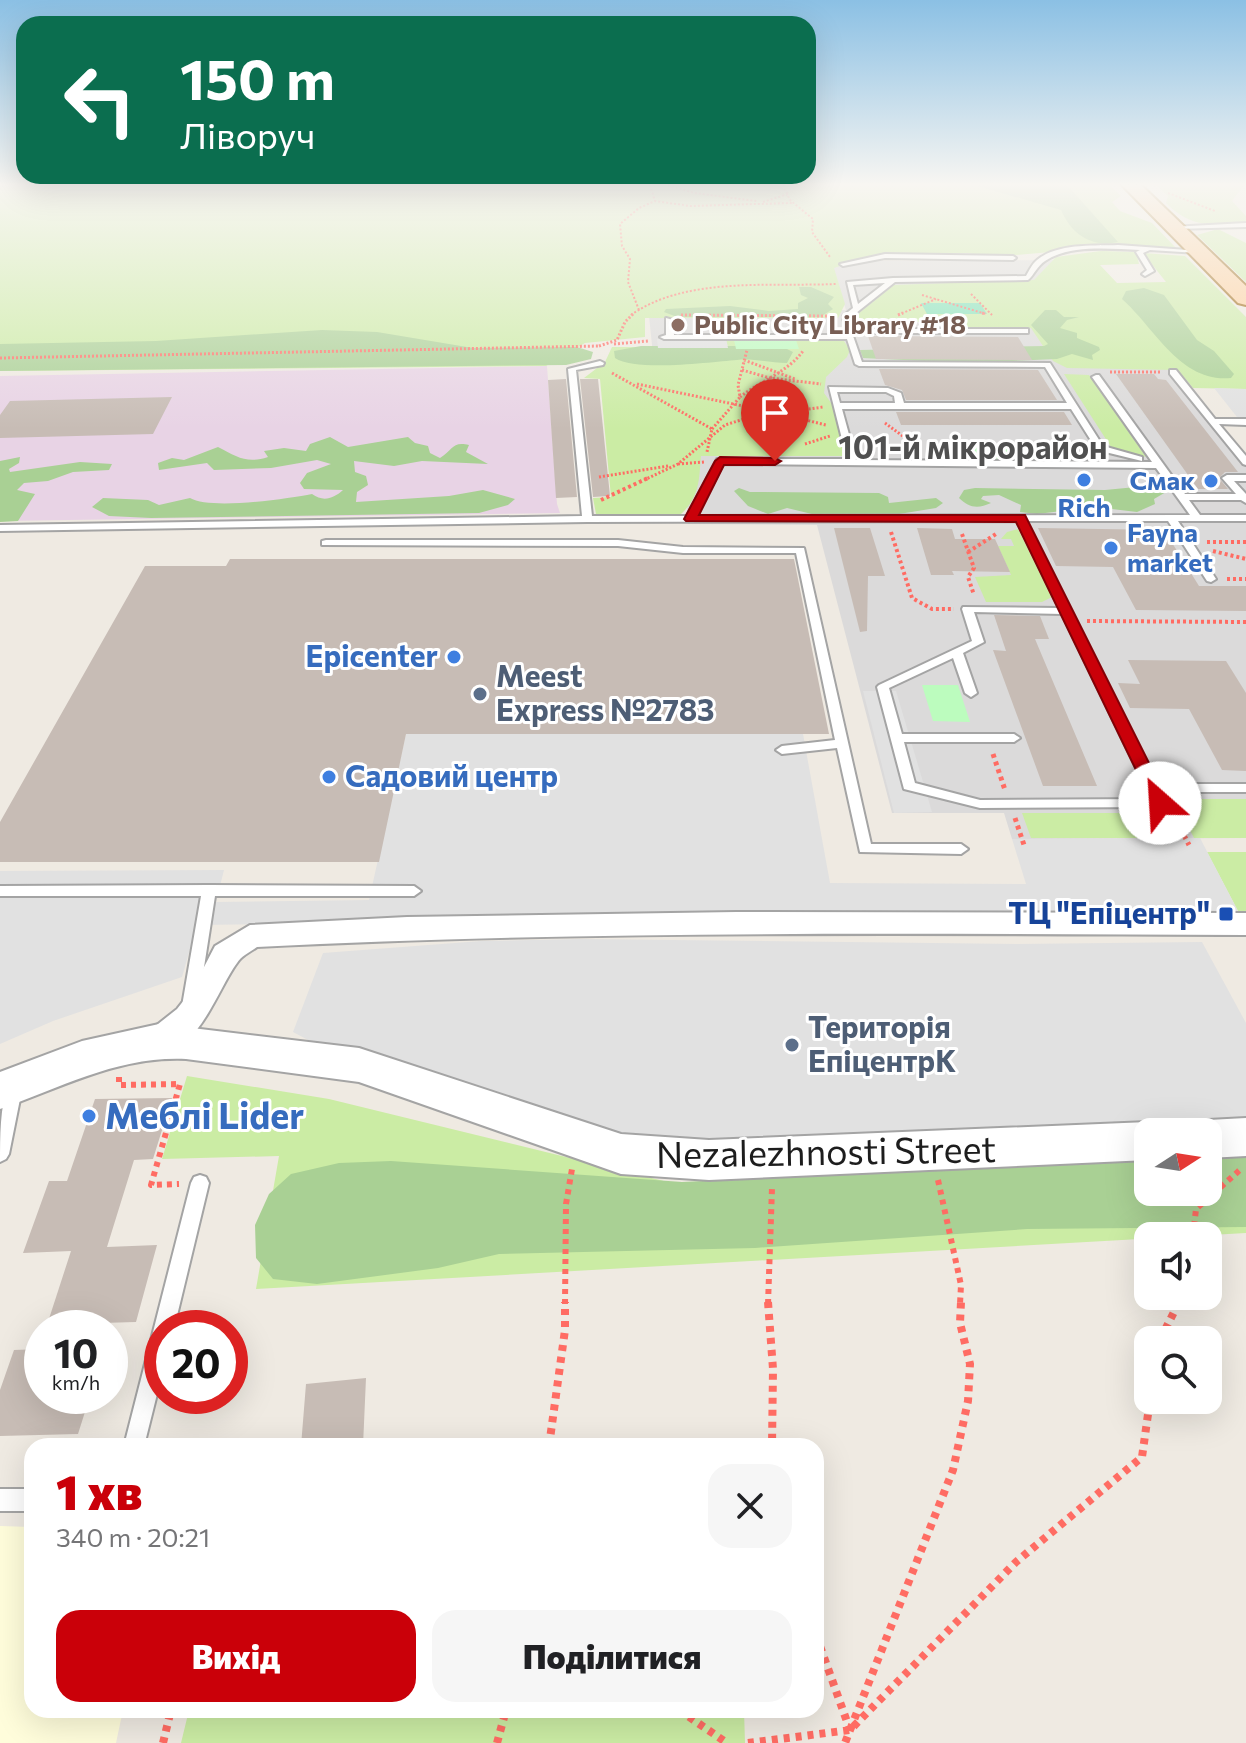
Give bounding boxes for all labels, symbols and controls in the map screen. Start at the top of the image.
text: 150 m [180,43,335,112]
icon: left [48,48,152,152]
text: Ліворуч [180,112,315,156]
place label: Public City Library #18 [694,308,966,339]
marker: Public City Library #18 [669,316,687,334]
pin [741,379,809,461]
icon: arrive [753,391,797,435]
district label: 101-й мікрорайон [838,426,1108,466]
place label: Смак [1130,464,1195,495]
marker: Rich [1075,471,1093,489]
marker: Смак [1202,472,1220,490]
place label: Rich [1058,491,1110,522]
place label: Fayna market [1127,516,1213,577]
marker: Fayna market [1102,539,1120,557]
place label: Epicenter [306,636,438,673]
marker: Epicenter [445,648,463,666]
place label: Meest Express №2783 [496,656,715,727]
marker: Meest Express №2783 [471,685,489,703]
place label: Садовий центр [345,756,558,793]
position arrow [1118,761,1202,845]
marker: Садовий центр [320,768,338,786]
place label: ТЦ "Епіцентр" [1008,893,1210,930]
marker: ТЦ "Епіцентр" [1217,905,1235,923]
place label: Територія ЕпіцентрК [808,1007,956,1078]
marker: Територія ЕпіцентрК [783,1036,801,1054]
place label: Меблі Lider [105,1092,304,1136]
marker: Меблі Lider [80,1107,98,1125]
north arrow [1134,1118,1222,1206]
map controls [1134,1118,1222,1414]
street label: Nezalezhnosti Street [655,1125,996,1175]
button: sound [1134,1222,1222,1310]
speed limit sign: 20 [144,1310,248,1414]
button: search [1134,1326,1222,1414]
text: 10 [54,1327,98,1376]
text: km/h [52,1370,100,1394]
text: 1 хв [56,1461,142,1520]
button: close [708,1464,792,1548]
text: 340 m · 20:21 [56,1521,210,1552]
button: Вихід [56,1610,416,1702]
button: Поділитися [432,1610,792,1702]

